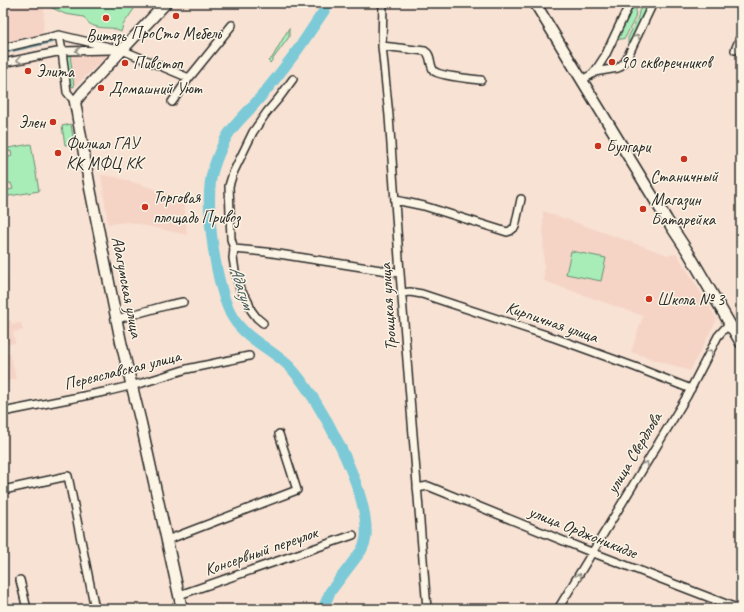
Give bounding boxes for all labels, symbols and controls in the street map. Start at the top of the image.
marker: ПроСто Мебель [171,11,181,21]
marker: Витязь [101,13,111,23]
place label: ПроСто Мебель [131,23,222,44]
place label: Витязь [86,25,127,47]
one-way arrow [632,34,640,41]
one-way arrow [75,47,81,55]
place label: 90 скворечников [620,52,714,73]
place label: Пивстоп [133,53,184,74]
one-way arrow [16,55,22,64]
marker: 90 скворечников [607,57,617,67]
marker: Пивстоп [120,58,130,68]
place label: Элита [36,61,75,82]
marker: Элита [23,66,33,76]
place label: Домашний Уют [109,78,203,99]
marker: Домашний Уют [96,83,106,93]
place label: Элен [18,112,46,133]
marker: Элен [48,117,58,127]
place label: Филиал ГАУ КК МФЦ КК [66,133,146,174]
place label: Булгари [606,136,652,157]
marker: Булгари [593,141,603,151]
marker: Филиал ГАУ КК МФЦ КК [53,148,63,158]
marker: Станичный [679,154,689,164]
place label: Станичный [650,166,719,187]
place label: Торговая площадь Привоз [153,187,242,229]
place label: Магазин Батарейка [651,189,717,230]
marker: Торговая площадь Привоз [140,202,150,212]
marker: Магазин Батарейка [638,204,648,214]
street label: Адагумская улица [107,235,147,341]
street label: Троицкая улица [374,261,402,352]
water label: Адагум [225,263,260,314]
place label: Школа № 3 [657,289,726,310]
marker: Школа № 3 [644,294,654,304]
street label: Кирпичная улица [503,297,602,348]
street label: Переяславская улица [62,345,184,395]
one-way arrow [706,348,713,356]
street label: улица Свердлова [601,407,668,498]
one-way arrow [641,461,648,468]
street label: улица Орджоникидзе [525,500,642,564]
street label: Консервный переулок [202,521,322,580]
one-way arrow [574,573,581,580]

